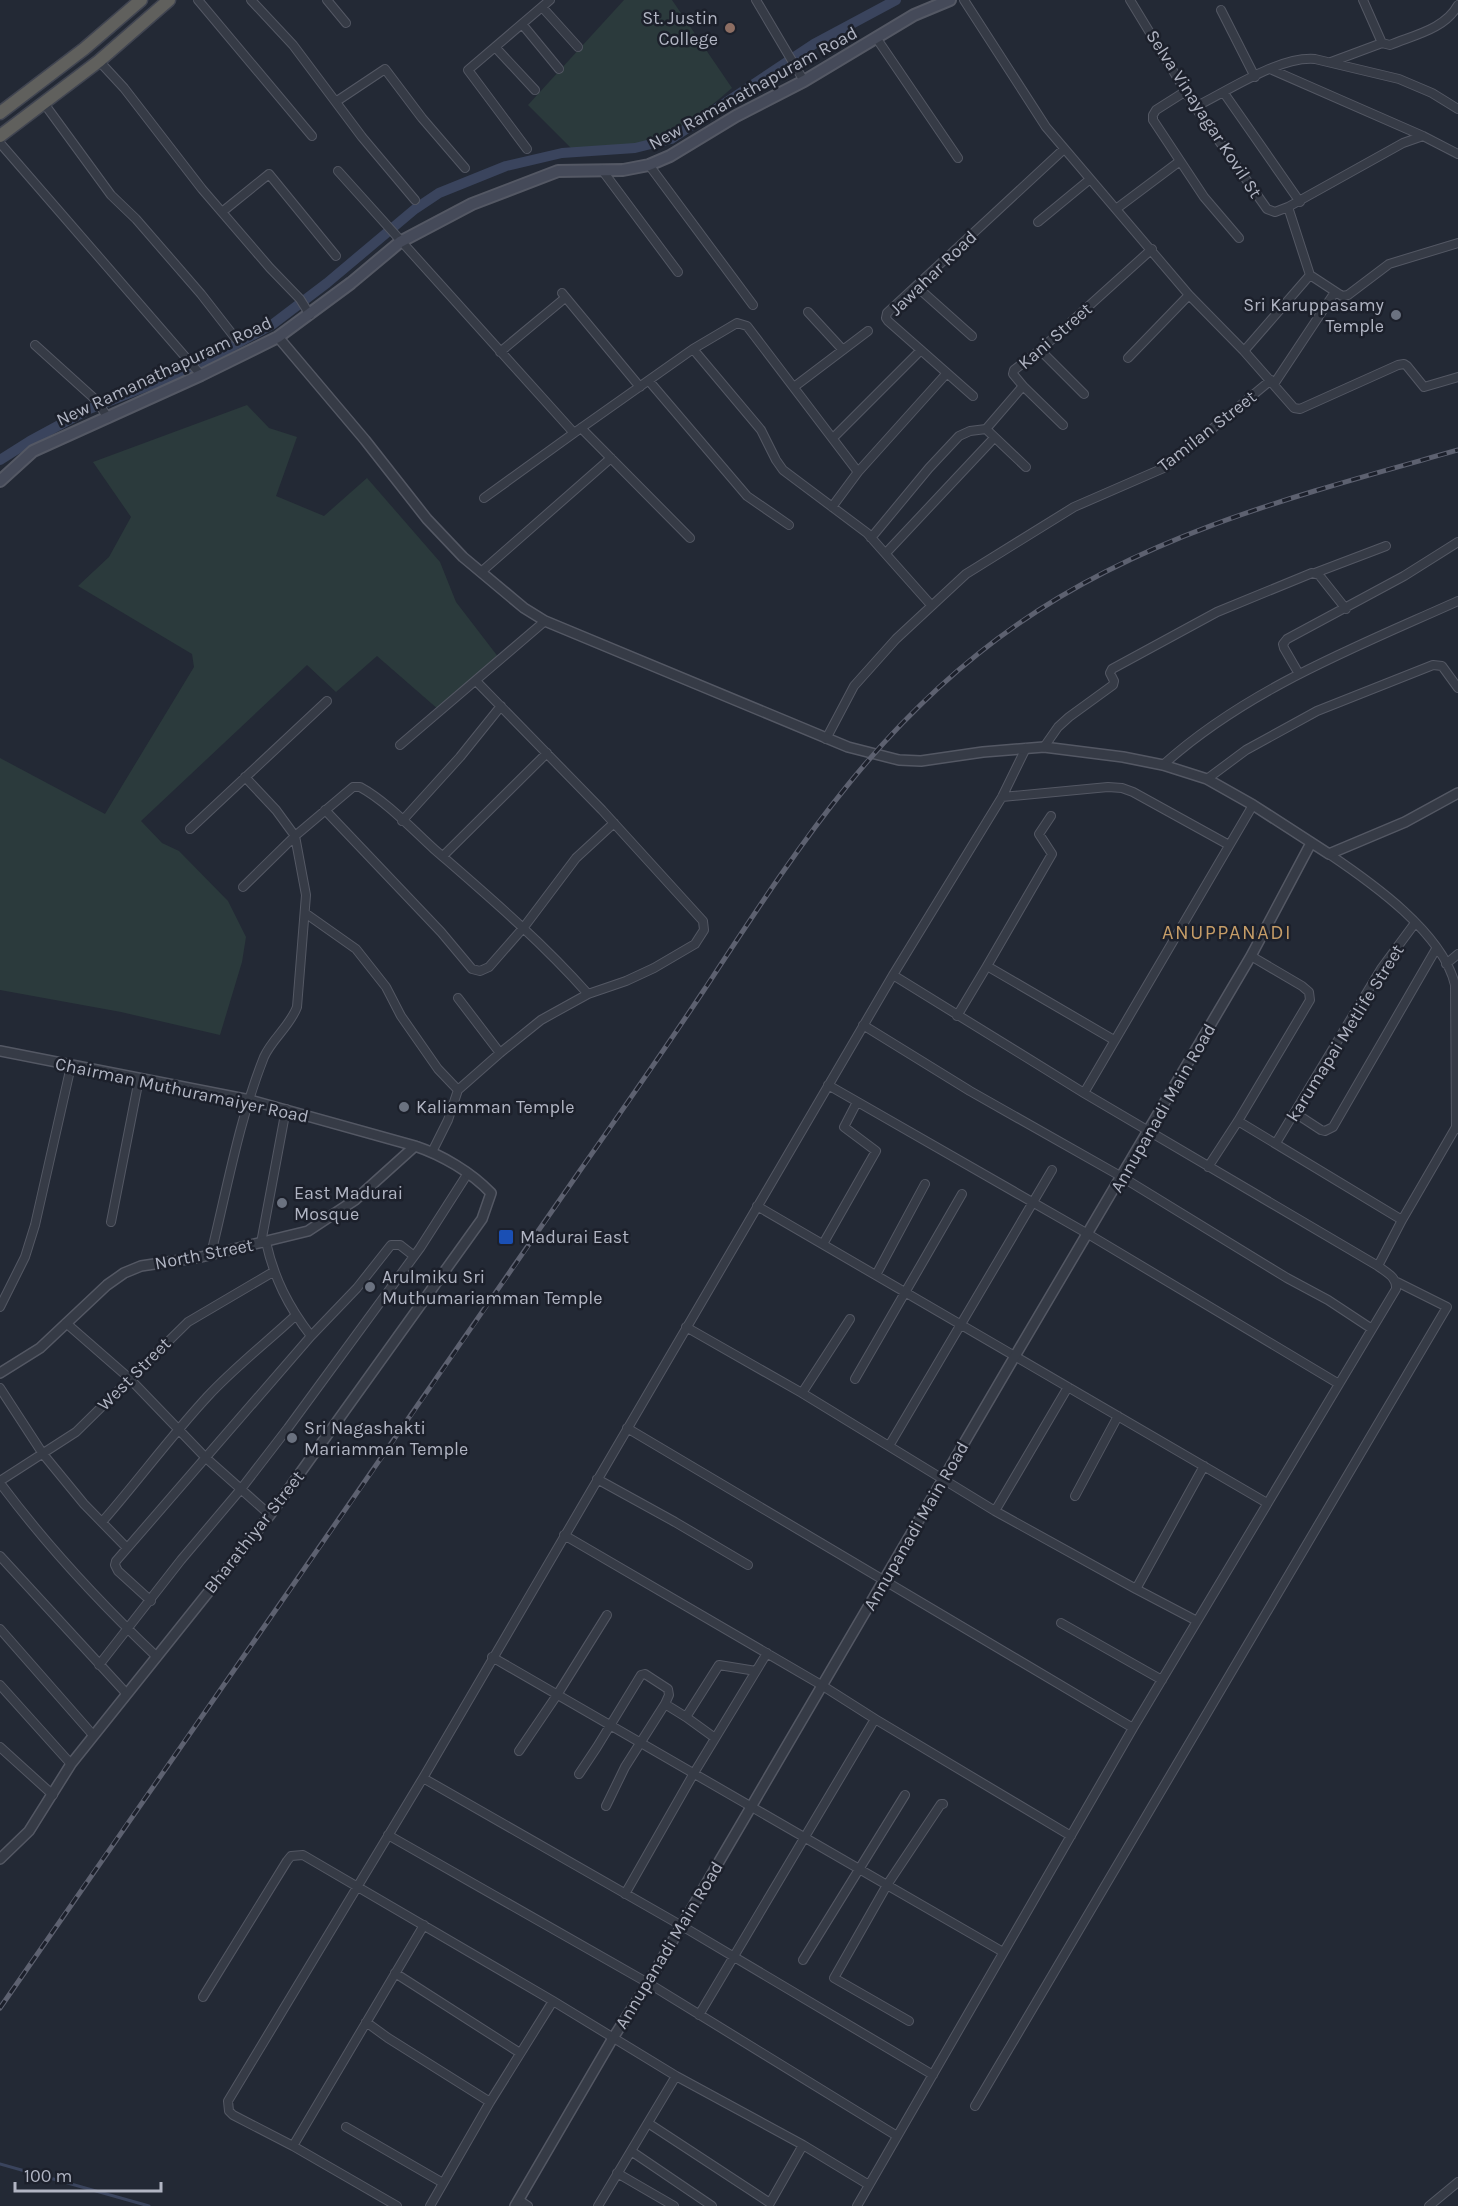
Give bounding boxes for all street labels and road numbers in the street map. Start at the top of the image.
street label: New Ramanathapuram Road [645,21,861,155]
street label: Selva Vinayagar Kovil St [1141,26,1267,202]
street label: Jawahar Road [885,226,981,320]
street label: Kani Street [1014,298,1097,374]
street label: New Ramanathapuram Road [53,311,275,431]
street label: Tamilan Street [1153,386,1261,476]
street label: karumapai Metlife Street [1281,940,1409,1126]
street label: Annupanadi Main Road [1106,1020,1220,1196]
street label: Chairman Muthuramaiyer Road [53,1052,311,1128]
street label: North Street [153,1234,255,1274]
street label: West Street [93,1333,175,1415]
street label: Annupanadi Main Road [859,1438,973,1614]
street label: Bharathiyar Street [199,1466,309,1598]
street label: Annupanadi Main Road [610,1857,728,2033]

